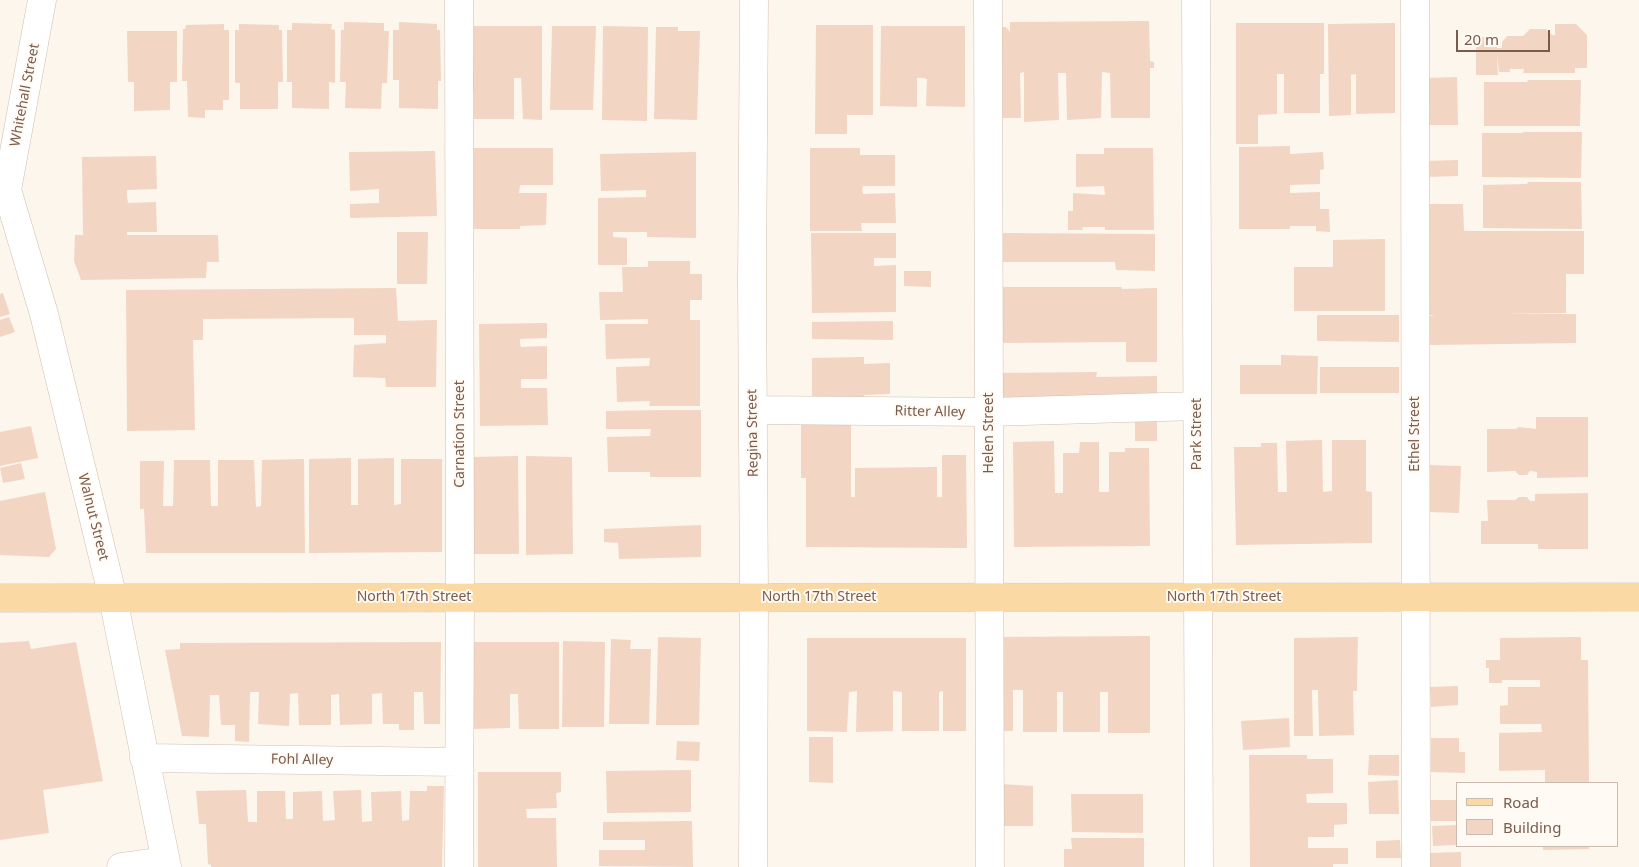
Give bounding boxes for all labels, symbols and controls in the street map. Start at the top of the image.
scale bar [1459,20,1553,52]
text: 20 m [1464,29,1499,49]
street label: Whitehall Street [7,42,43,148]
street label: Carnation Street [452,380,468,488]
street label: Regina Street [744,389,762,477]
street label: Helen Street [981,392,997,474]
street label: Ethel Street [1407,396,1423,472]
street label: Park Street [1189,398,1205,470]
street label: Ritter Alley [895,403,965,421]
street label: Walnut Street [74,472,112,562]
street label: North 17th Street [357,589,471,605]
street label: North 17th Street [762,589,876,605]
street label: North 17th Street [1167,589,1281,605]
street label: Fohl Alley [271,751,333,769]
legend [1456,782,1619,847]
text: Road [1503,792,1539,812]
text: Building [1503,817,1561,837]

